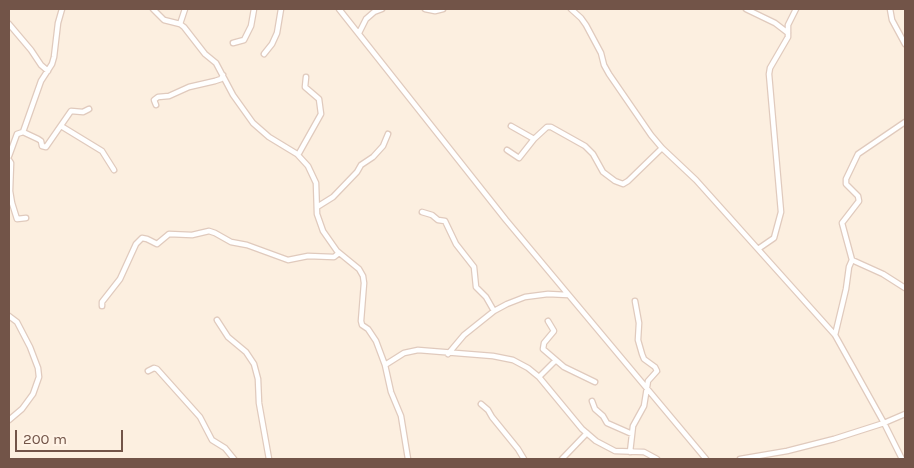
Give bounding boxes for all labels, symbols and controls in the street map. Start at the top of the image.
scale bar [18,420,125,452]
text: 200 m [23,430,67,448]

